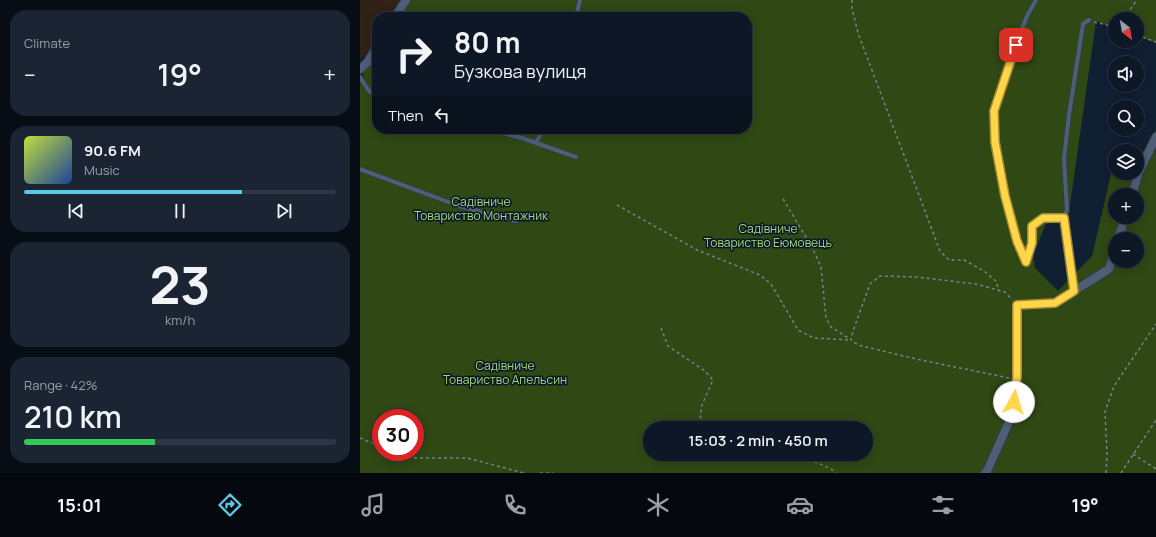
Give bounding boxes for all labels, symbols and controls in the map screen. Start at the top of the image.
north arrow [1108,12,1144,48]
map controls [1108,12,1144,268]
text: 80 m [454,23,520,61]
icon: right [388,28,440,80]
pin [999,28,1033,62]
text: Climate [24,34,70,52]
icon: arrive [1005,34,1027,56]
text: 19° [157,54,202,95]
button: sound [1108,56,1144,92]
text: Бузкова вулиця [454,59,587,83]
text: − [24,60,36,90]
text: + [323,60,336,90]
button: search [1108,100,1144,136]
icon: left [431,104,453,126]
text: Then [388,105,423,126]
text: 90.6 FM [84,140,141,161]
button: layers [1108,144,1144,180]
text: Music [84,161,120,179]
button: + [1108,188,1144,224]
park label: Садівниче Товариство Монтажник [414,193,549,224]
icon: previous [65,200,87,222]
icon: pause [169,200,191,222]
icon: next [273,200,295,222]
park label: Садівниче Товариство Еюмовець [704,220,832,251]
button: − [1108,232,1144,268]
text: 23 [149,249,211,320]
text: km/h [165,311,195,329]
park label: Садівниче Товариство Апельсин [443,357,567,388]
text: Range · 42% [24,376,97,394]
position arrow [993,381,1035,423]
text: 210 km [24,396,122,437]
speed limit sign: 30 [372,409,424,461]
text: 15:03 · 2 min · 450 m [688,430,828,451]
icon: directions [216,491,244,519]
icon: music [359,491,387,519]
icon: phone [501,491,529,519]
icon: climate [644,491,672,519]
icon: car [786,491,814,519]
icon: filters [929,491,957,519]
text: 15:01 [57,493,102,517]
text: 19° [1072,493,1099,517]

